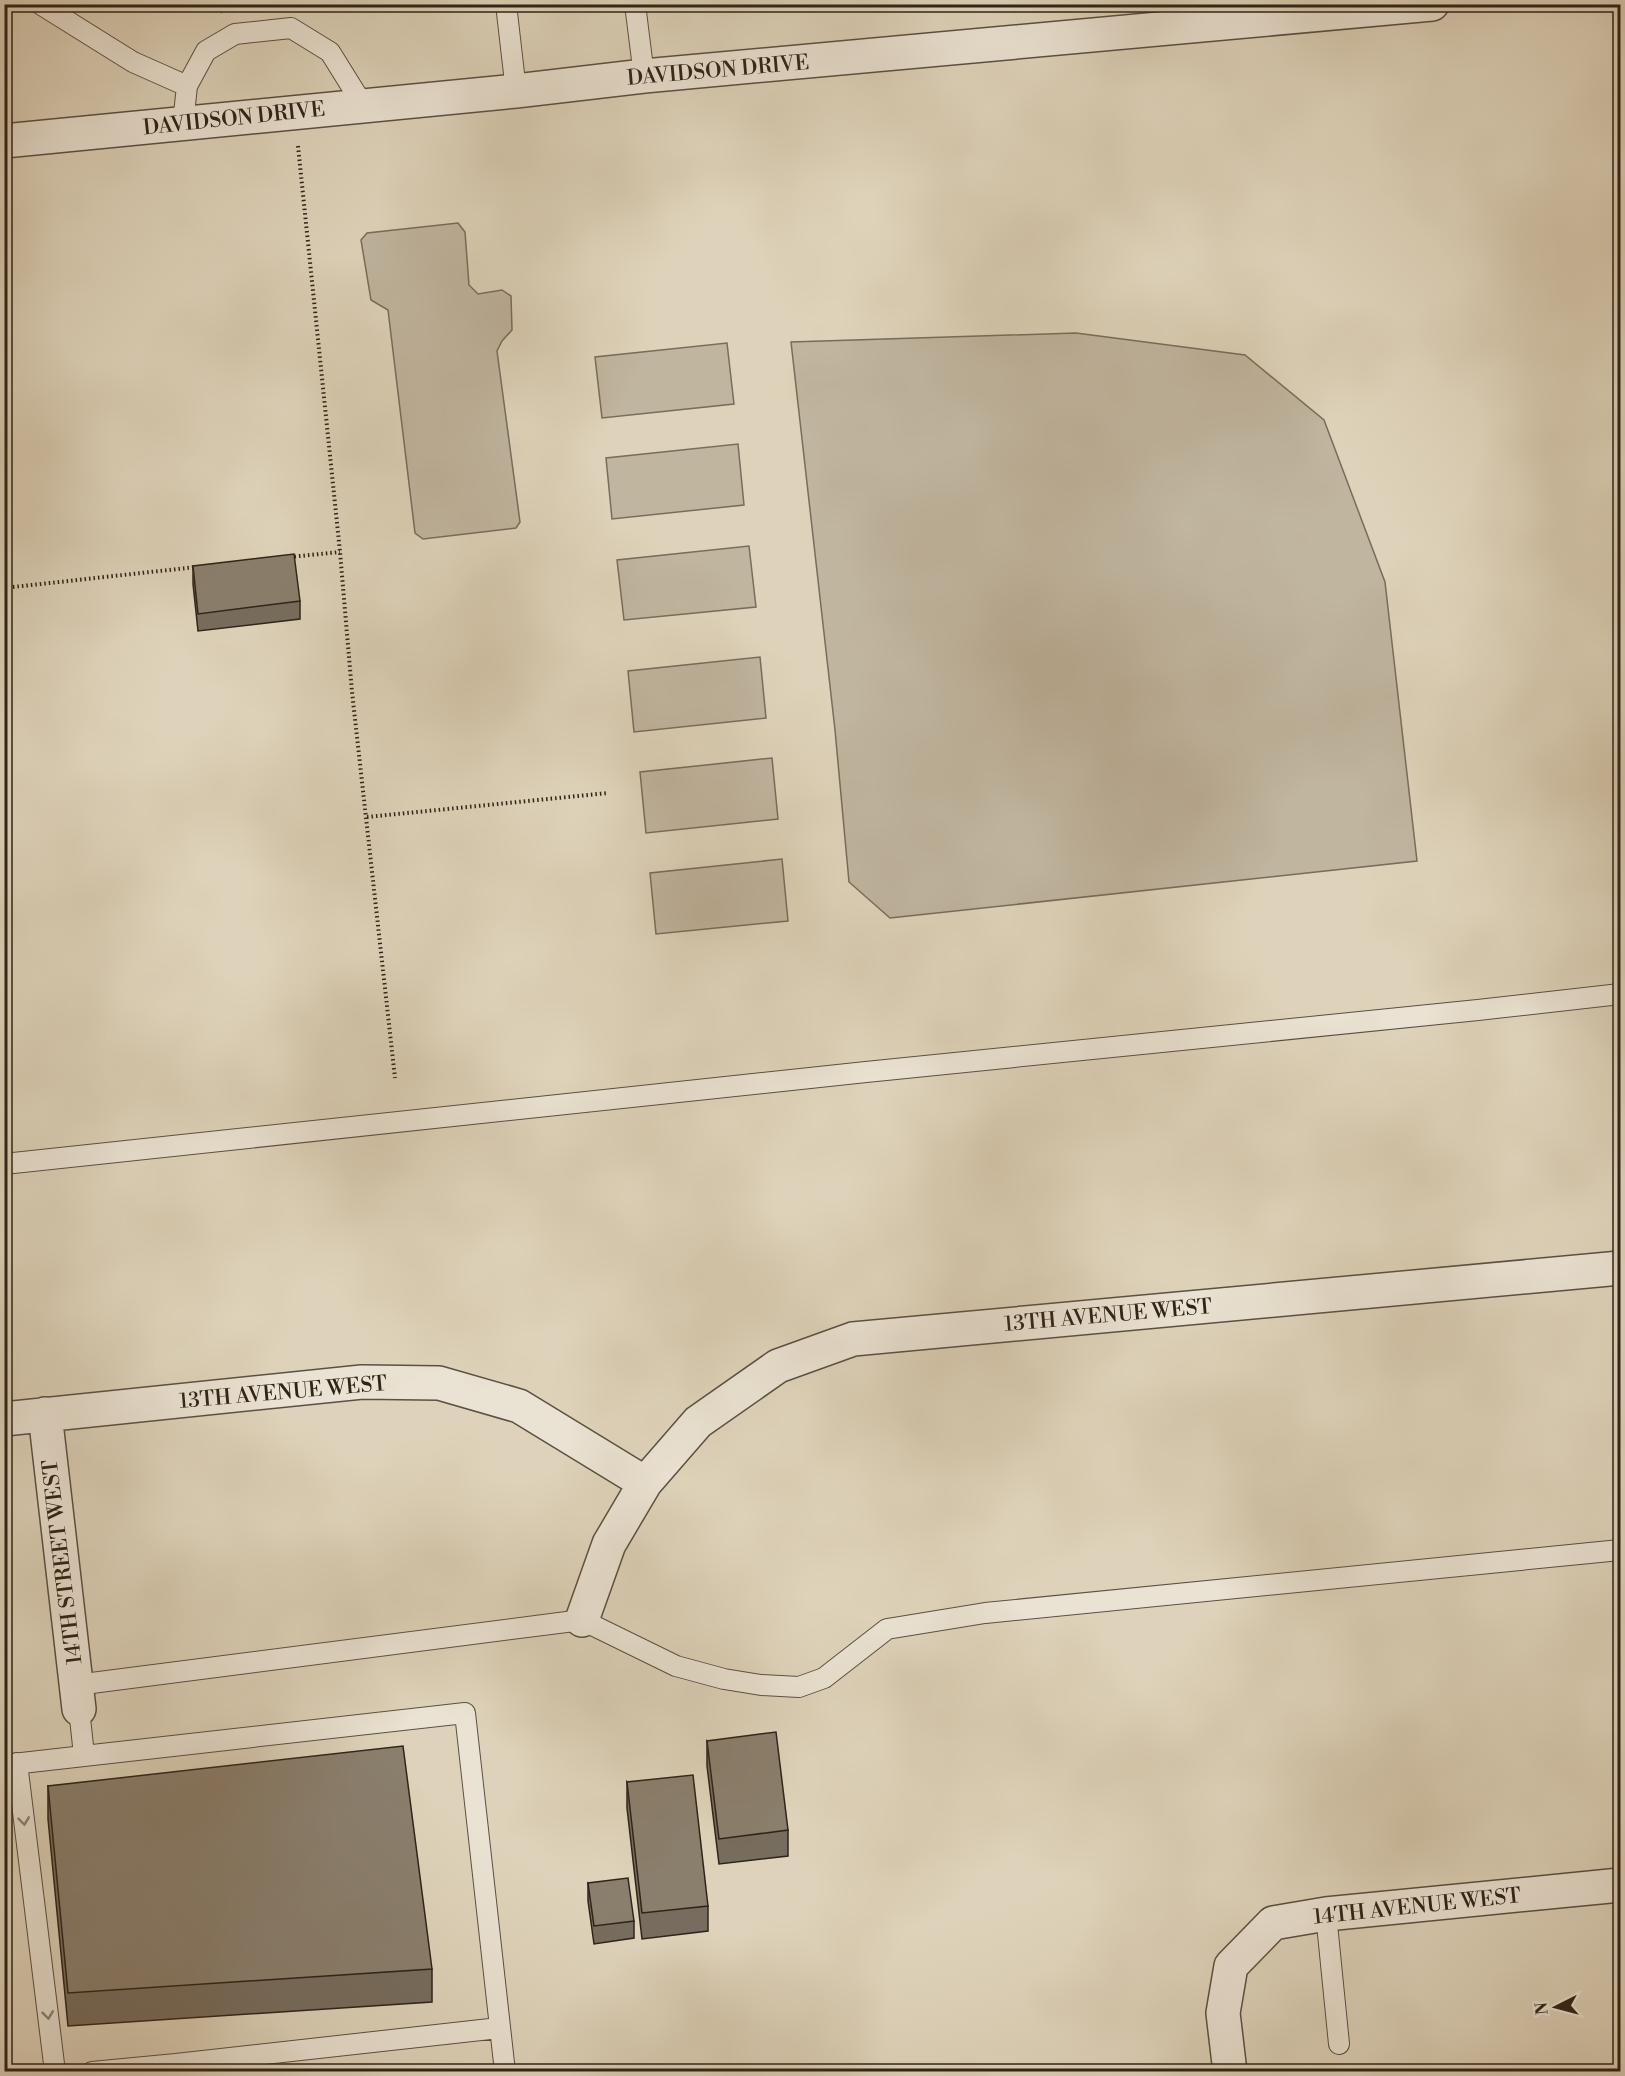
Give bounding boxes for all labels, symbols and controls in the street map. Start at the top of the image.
street label: DAVIDSON DRIVE [626,50,810,92]
street label: DAVIDSON DRIVE [142,97,326,141]
street label: 13TH AVENUE WEST [1003,1294,1213,1338]
street label: 13TH AVENUE WEST [178,1371,388,1415]
street label: 14TH STREET WEST [38,1458,88,1666]
one-way arrow [17,1817,29,1826]
street label: 14TH AVENUE WEST [1312,1883,1522,1931]
north arrow [1526,1977,1586,2037]
text: N [1531,2001,1553,2016]
one-way arrow [41,2010,53,2019]

